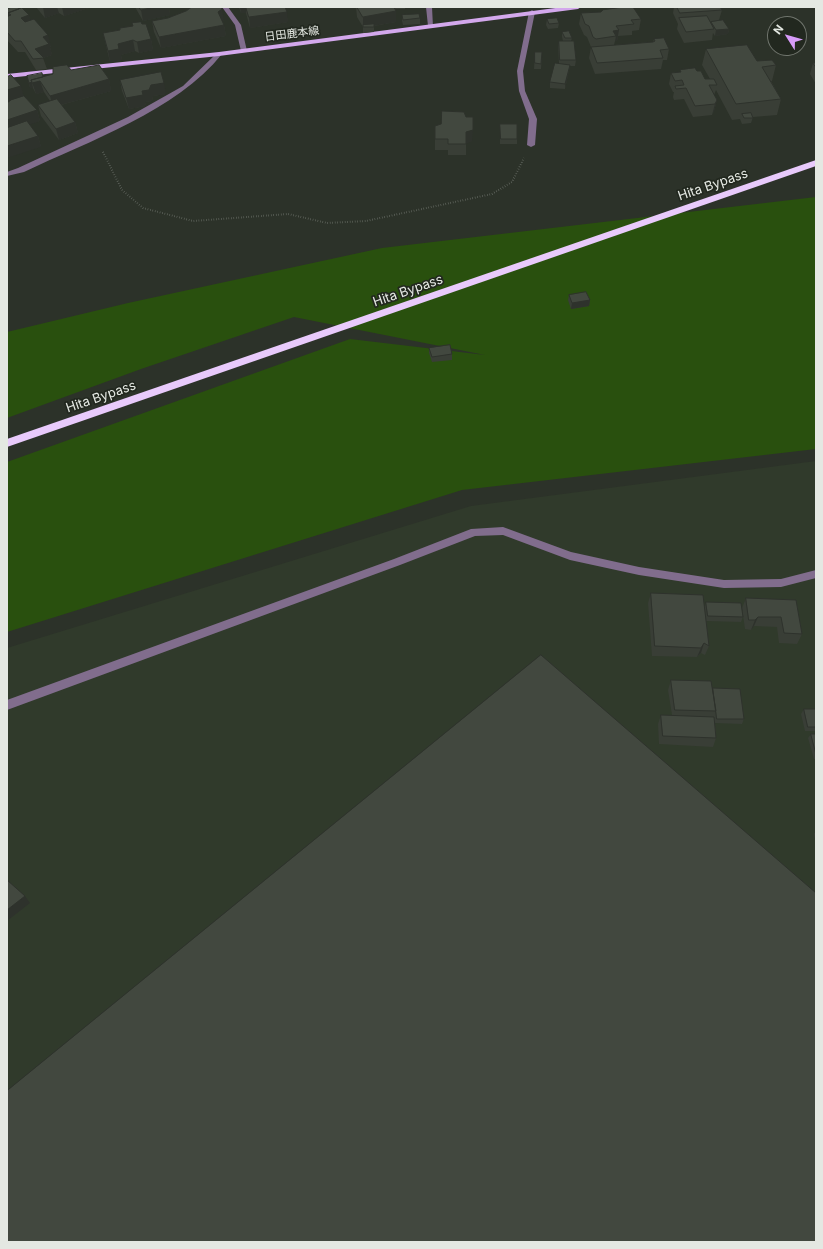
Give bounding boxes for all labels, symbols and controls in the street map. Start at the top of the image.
north arrow [767,16,807,56]
text: N [770,22,786,37]
street label: 日田鹿本線 [264,24,320,44]
street label: Hita Bypass [676,166,750,204]
street label: Hita Bypass [371,272,445,310]
street label: Hita Bypass [64,378,138,416]

